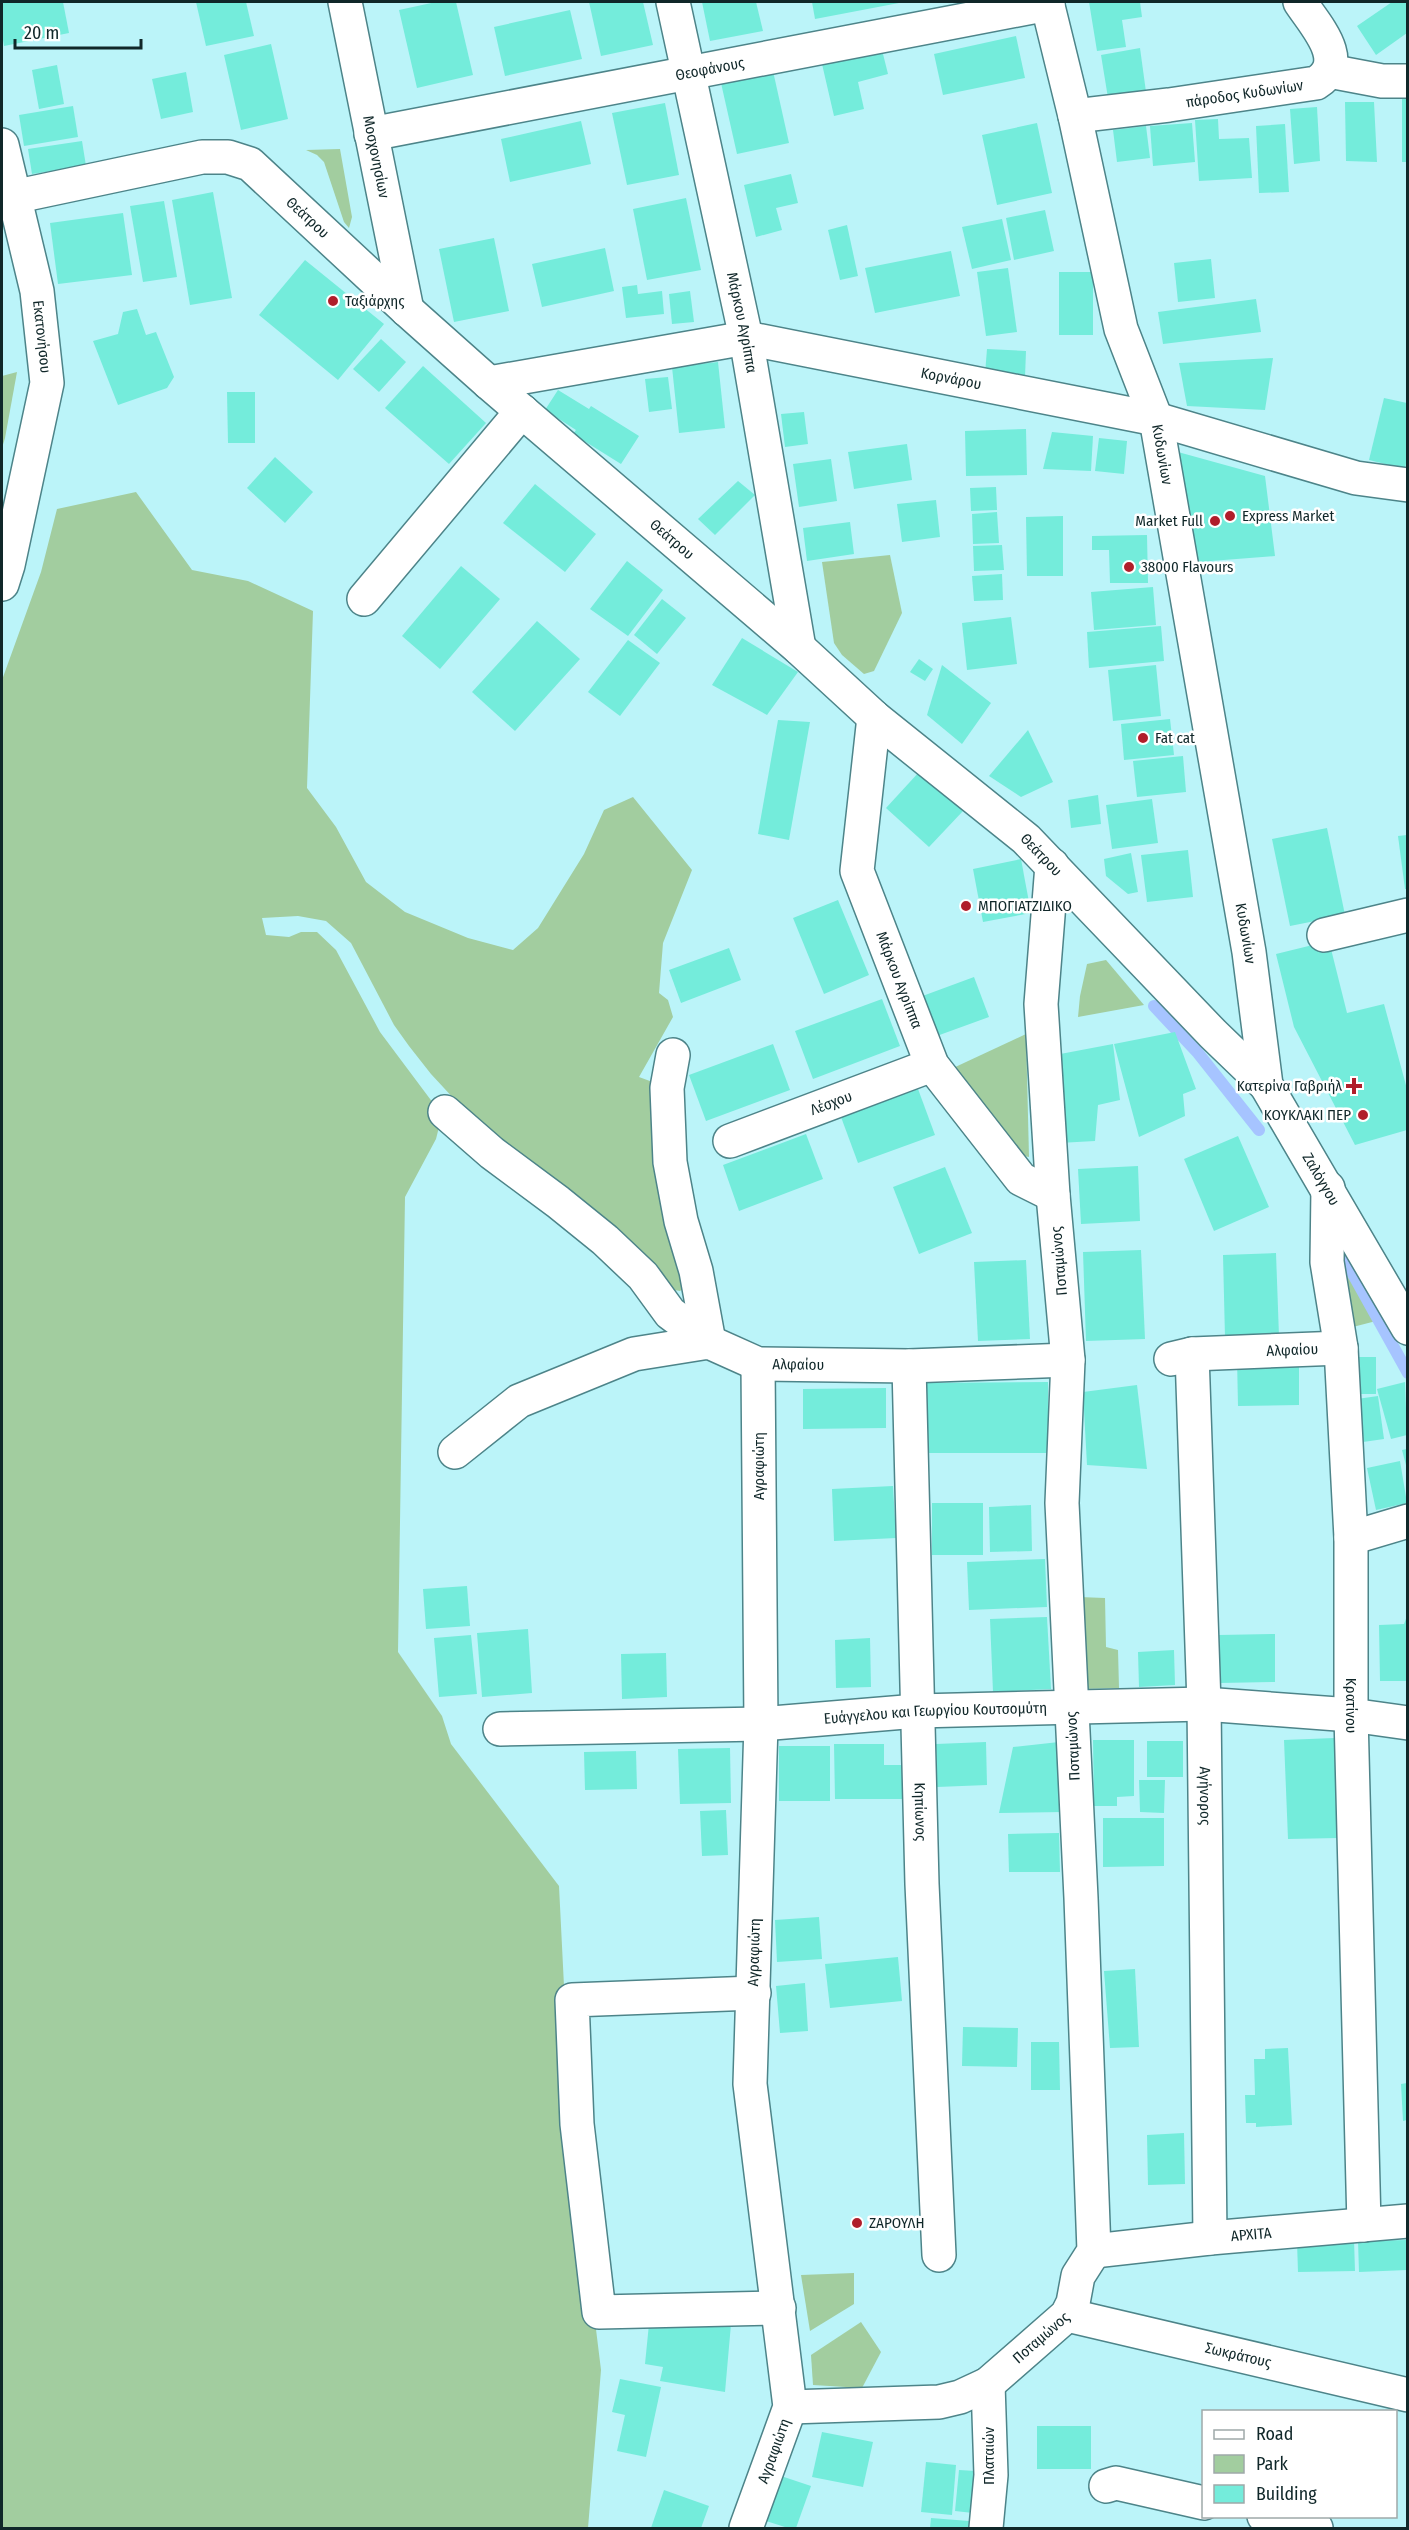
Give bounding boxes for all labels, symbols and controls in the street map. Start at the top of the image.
scale bar [15,12,141,50]
text: 20 m [24,22,59,44]
street label: Θεοφάνους [674,53,746,84]
street label: πάροδος Κυδωνίων [1185,76,1305,111]
street label: Μοσχονησίων [359,114,393,200]
street label: Θεάτρου [282,193,333,242]
street label: Μάρκου Αγρίππα [723,270,761,375]
place label: Ταξιάρχης [345,292,405,310]
marker: Ταξιάρχης [326,294,340,308]
street label: Εκατονήσου [29,299,55,374]
street label: Κορνάρου [919,364,983,393]
street label: Κυδωνίων [1148,423,1176,487]
place label: Express Market [1242,507,1335,525]
marker: Express Market [1223,509,1237,523]
place label: Market Full [1135,512,1203,530]
marker: Market Full [1208,514,1222,528]
street label: Θεάτρου [646,515,698,563]
place label: 38000 Flavours [1141,558,1233,576]
marker: 38000 Flavours [1122,560,1136,574]
place label: Fat cat [1155,729,1195,747]
marker: Fat cat [1136,731,1150,745]
street label: Θεάτρου [1017,830,1066,880]
place label: ΜΠΟΓΙΑΤΖΙΔΙΚΟ [978,897,1072,915]
marker: ΜΠΟΓΙΑΤΖΙΔΙΚΟ [959,899,973,913]
street label: Κυδωνίων [1232,902,1259,965]
street label: Μάρκου Αγρίππα [872,929,926,1031]
place label: Κατερίνα Γαβριήλ [1237,1077,1342,1095]
marker: Κατερίνα Γαβριήλ [1347,1079,1361,1093]
street label: Λέσχου [808,1087,855,1119]
place label: ΚΟΥΚΛΑΚΙ ΠΕΡ [1264,1106,1351,1124]
marker: ΚΟΥΚΛΑΚΙ ΠΕΡ [1356,1108,1370,1122]
street label: Ζαλόγγου [1299,1150,1343,1209]
street label: Ποταμώνος [1047,1225,1071,1296]
street label: Αλφαίου [1266,1340,1319,1360]
street label: Αλφαίου [772,1355,824,1374]
street label: Αγραφιώτη [750,1432,768,1500]
street label: Κρατίνου [1342,1678,1360,1734]
street label: Ευάγγελου και Γεωργίου Κουτσομύτη [823,1699,1047,1728]
street label: Ποταμώνος [1062,1710,1084,1781]
street label: Αγήνορος [1196,1766,1214,1826]
street label: Κηπίωνος [910,1782,930,1842]
street label: Αγραφιώτη [744,1918,764,1987]
place label: ΖΑΡΟΥΛΗ [869,2214,925,2232]
marker: ΖΑΡΟΥΛΗ [850,2216,864,2230]
street label: ΑΡΧΙΤΑ [1230,2224,1272,2245]
street label: Ποταμώνος [1009,2308,1074,2367]
street label: Σωκράτους [1203,2339,1274,2372]
legend [1202,2410,1397,2518]
street label: Αγραφιώτη [754,2416,794,2486]
text: Road [1256,2423,1293,2445]
street label: Πλαταιών [980,2427,998,2485]
text: Park [1256,2453,1289,2475]
text: Building [1256,2483,1317,2505]

